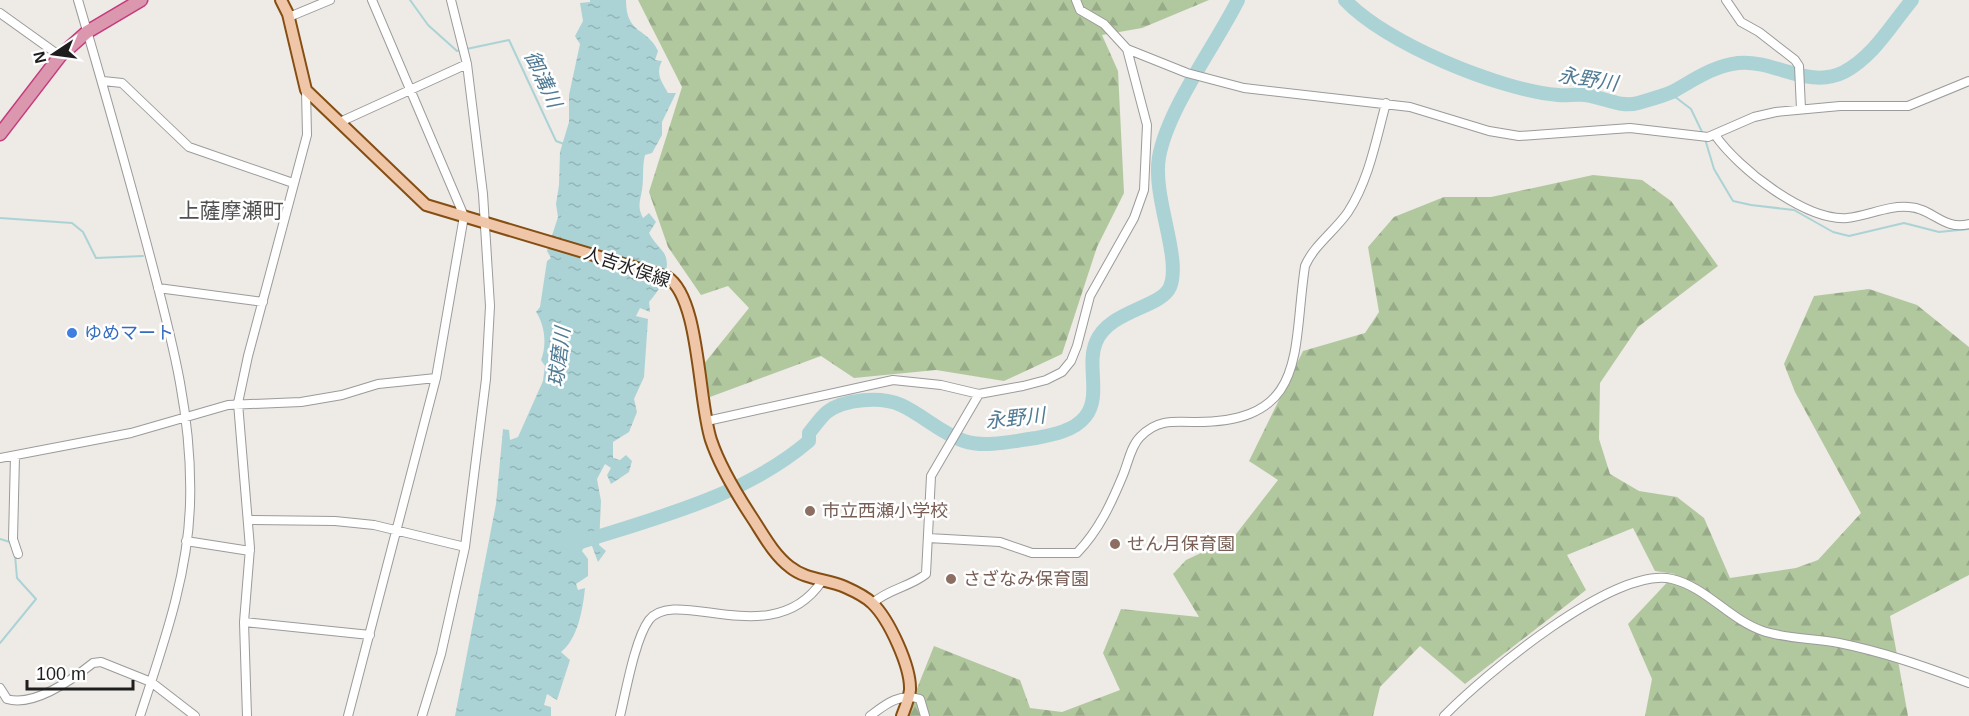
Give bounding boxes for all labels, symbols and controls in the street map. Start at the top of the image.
north arrow [24,24,84,84]
water label: 御溝川 [520,47,566,113]
text: N [30,50,49,65]
water label: 永野川 [1557,63,1621,95]
district label: 上薩摩瀬町 [179,199,284,222]
street label: 人吉水俣線 [581,243,673,291]
place label: ゆめマート [84,323,174,343]
water label: 球磨川 [544,324,574,388]
marker: ゆめマート [65,326,79,340]
water label: 永野川 [984,404,1048,432]
place label: 市立西瀬小学校 [822,501,948,521]
marker: 市立西瀬小学校 [803,504,817,518]
place label: せん月保育園 [1127,534,1235,554]
marker: せん月保育園 [1108,537,1122,551]
place label: さざなみ保育園 [963,569,1089,589]
marker: さざなみ保育園 [944,572,958,586]
scale bar [27,653,134,691]
text: 100 m [36,664,86,684]

